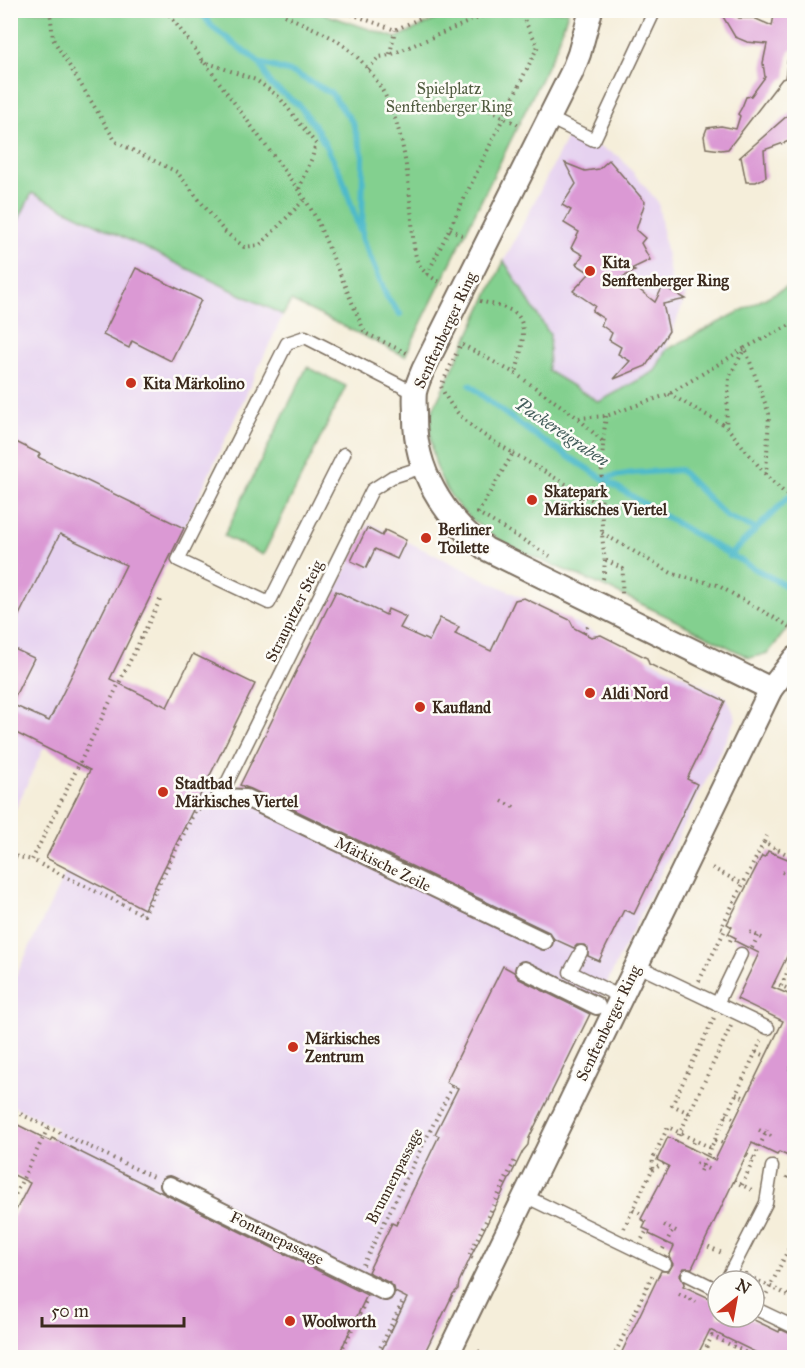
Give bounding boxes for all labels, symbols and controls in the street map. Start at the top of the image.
park label: Spielplatz Senftenberger Ring [386,79,513,117]
place label: Kita Senftenberger Ring [602,253,729,291]
marker: Kita Senftenberger Ring [583,264,597,278]
street label: Senftenberger Ring [410,268,482,392]
place label: Kita Märkolino [143,374,245,393]
marker: Kita Märkolino [124,376,138,390]
water label: Packereigraben [511,392,614,472]
place label: Skatepark Märkisches Viertel [544,482,668,519]
marker: Skatepark Märkisches Viertel [525,493,539,507]
place label: Berliner Toilette [437,520,492,557]
marker: Berliner Toilette [419,531,433,545]
street label: Straupitzer Steig [261,556,328,666]
place label: Aldi Nord [601,684,669,703]
marker: Aldi Nord [583,686,597,700]
place label: Kaufland [432,698,492,717]
marker: Kaufland [413,700,427,714]
place label: Stadtbad Märkisches Viertel [175,774,299,811]
marker: Stadtbad Märkisches Viertel [156,785,170,799]
street label: Märkische Zeile [332,833,434,896]
street label: Senftenberger Ring [572,961,645,1085]
place label: Märkisches Zentrum [305,1029,380,1066]
marker: Märkisches Zentrum [286,1040,300,1054]
street label: Brunnenpassage [362,1125,427,1228]
street label: Fontanepassage [227,1207,327,1270]
north arrow [706,1269,766,1329]
text: N [733,1275,755,1298]
scale bar [42,1290,184,1328]
text: 50 m [51,1300,89,1322]
place label: Woolworth [302,1312,376,1331]
marker: Woolworth [283,1314,297,1328]

